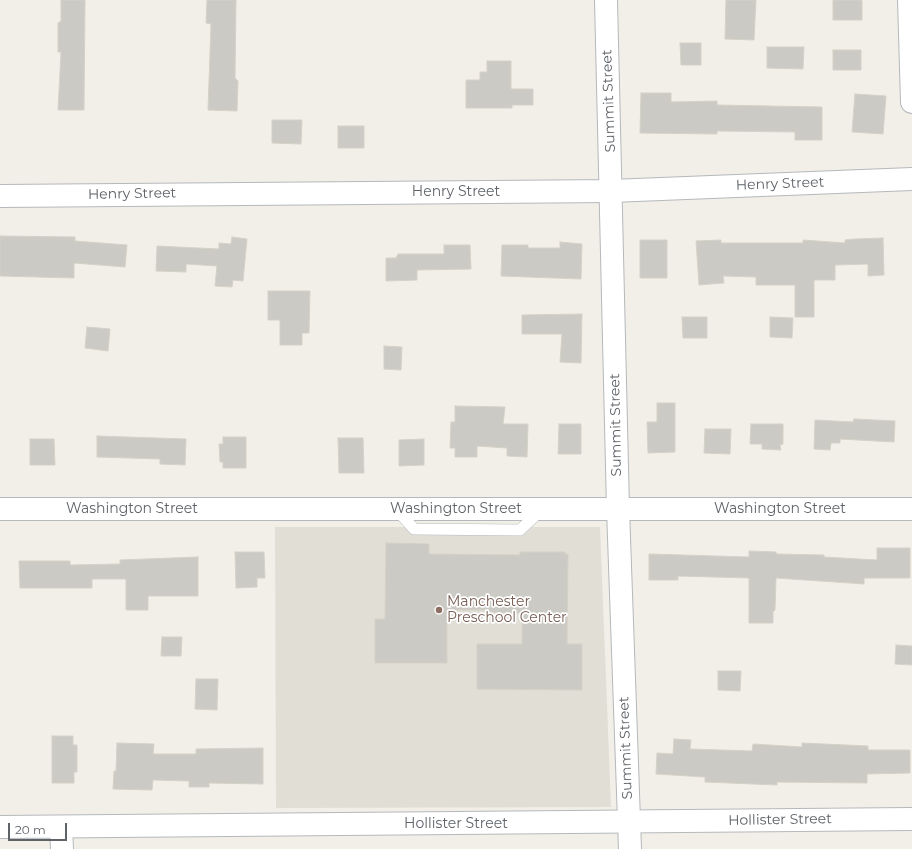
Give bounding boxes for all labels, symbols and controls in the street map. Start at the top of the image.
street label: Summit Street [599,49,619,153]
street label: Henry Street [736,174,824,194]
street label: Henry Street [412,184,500,200]
street label: Henry Street [88,185,176,203]
street label: Summit Street [607,373,625,477]
street label: Washington Street [66,501,198,517]
street label: Washington Street [390,501,522,517]
street label: Washington Street [714,501,846,517]
place label: Manchester Preschool Center [447,594,567,626]
marker: Manchester Preschool Center [434,605,444,615]
street label: Summit Street [616,696,636,800]
street label: Hollister Street [728,811,832,829]
scale bar [10,815,69,841]
street label: Hollister Street [404,816,508,832]
text: 20 m [15,822,46,837]

